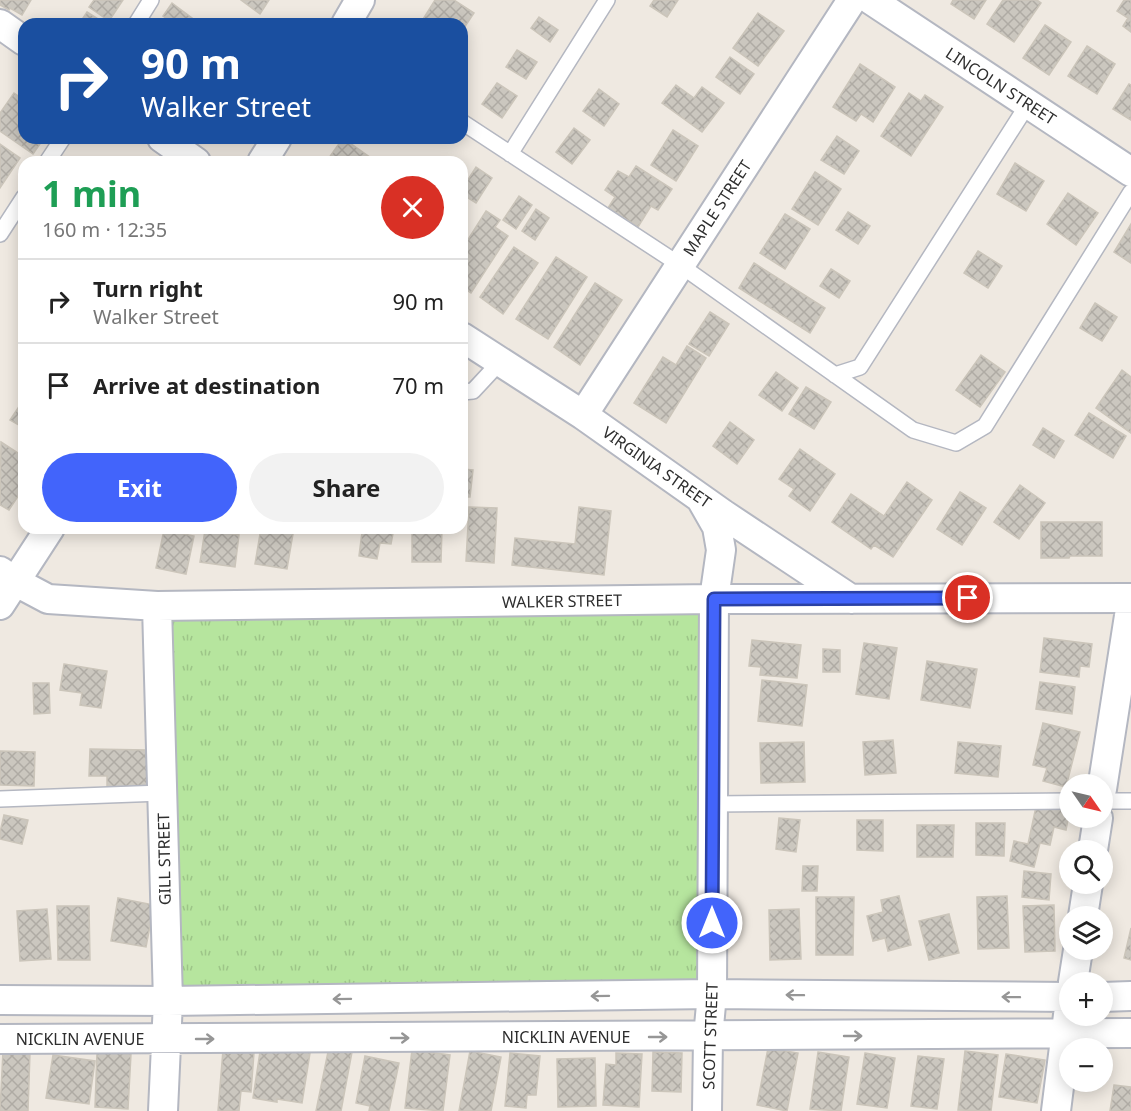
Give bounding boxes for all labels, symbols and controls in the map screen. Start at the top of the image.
text: 90 m [141,34,241,91]
icon: right [42,42,120,120]
street label: LINCOLN STREET [942,42,1060,130]
text: Walker Street [141,88,311,125]
street label: MAPLE STREET [678,156,756,260]
text: 1 min [42,169,141,218]
button: close [381,176,444,239]
text: 160 m · 12:35 [42,216,167,243]
text: Turn right [93,273,203,303]
icon: right [42,285,75,318]
text: 90 m [393,286,444,316]
text: Walker Street [93,303,219,330]
icon: arrive [42,369,75,402]
text: Arrive at destination [93,370,320,400]
text: 70 m [393,370,444,400]
street label: VIRGINIA STREET [598,421,716,513]
button: Exit [42,453,237,522]
button: Share [249,453,444,522]
pin [942,572,993,623]
icon: arrive [951,581,984,614]
street label: WALKER STREET [502,589,622,613]
north arrow [1059,774,1113,828]
map controls [1059,774,1113,1092]
street label: GILL STREET [152,813,176,905]
button: search [1059,840,1113,894]
position arrow [680,891,744,955]
button: layers [1059,906,1113,960]
button: + [1059,972,1113,1026]
street label: SCOTT STREET [697,982,723,1090]
one-way arrow [786,989,806,1001]
one-way arrow [591,990,611,1002]
one-way arrow [1002,991,1022,1003]
one-way arrow [333,993,353,1005]
street label: NICKLIN AVENUE [502,1026,630,1048]
street label: NICKLIN AVENUE [16,1028,144,1050]
one-way arrow [843,1030,863,1041]
one-way arrow [648,1031,668,1043]
one-way arrow [390,1032,410,1044]
one-way arrow [195,1033,215,1045]
button: − [1059,1038,1113,1092]

